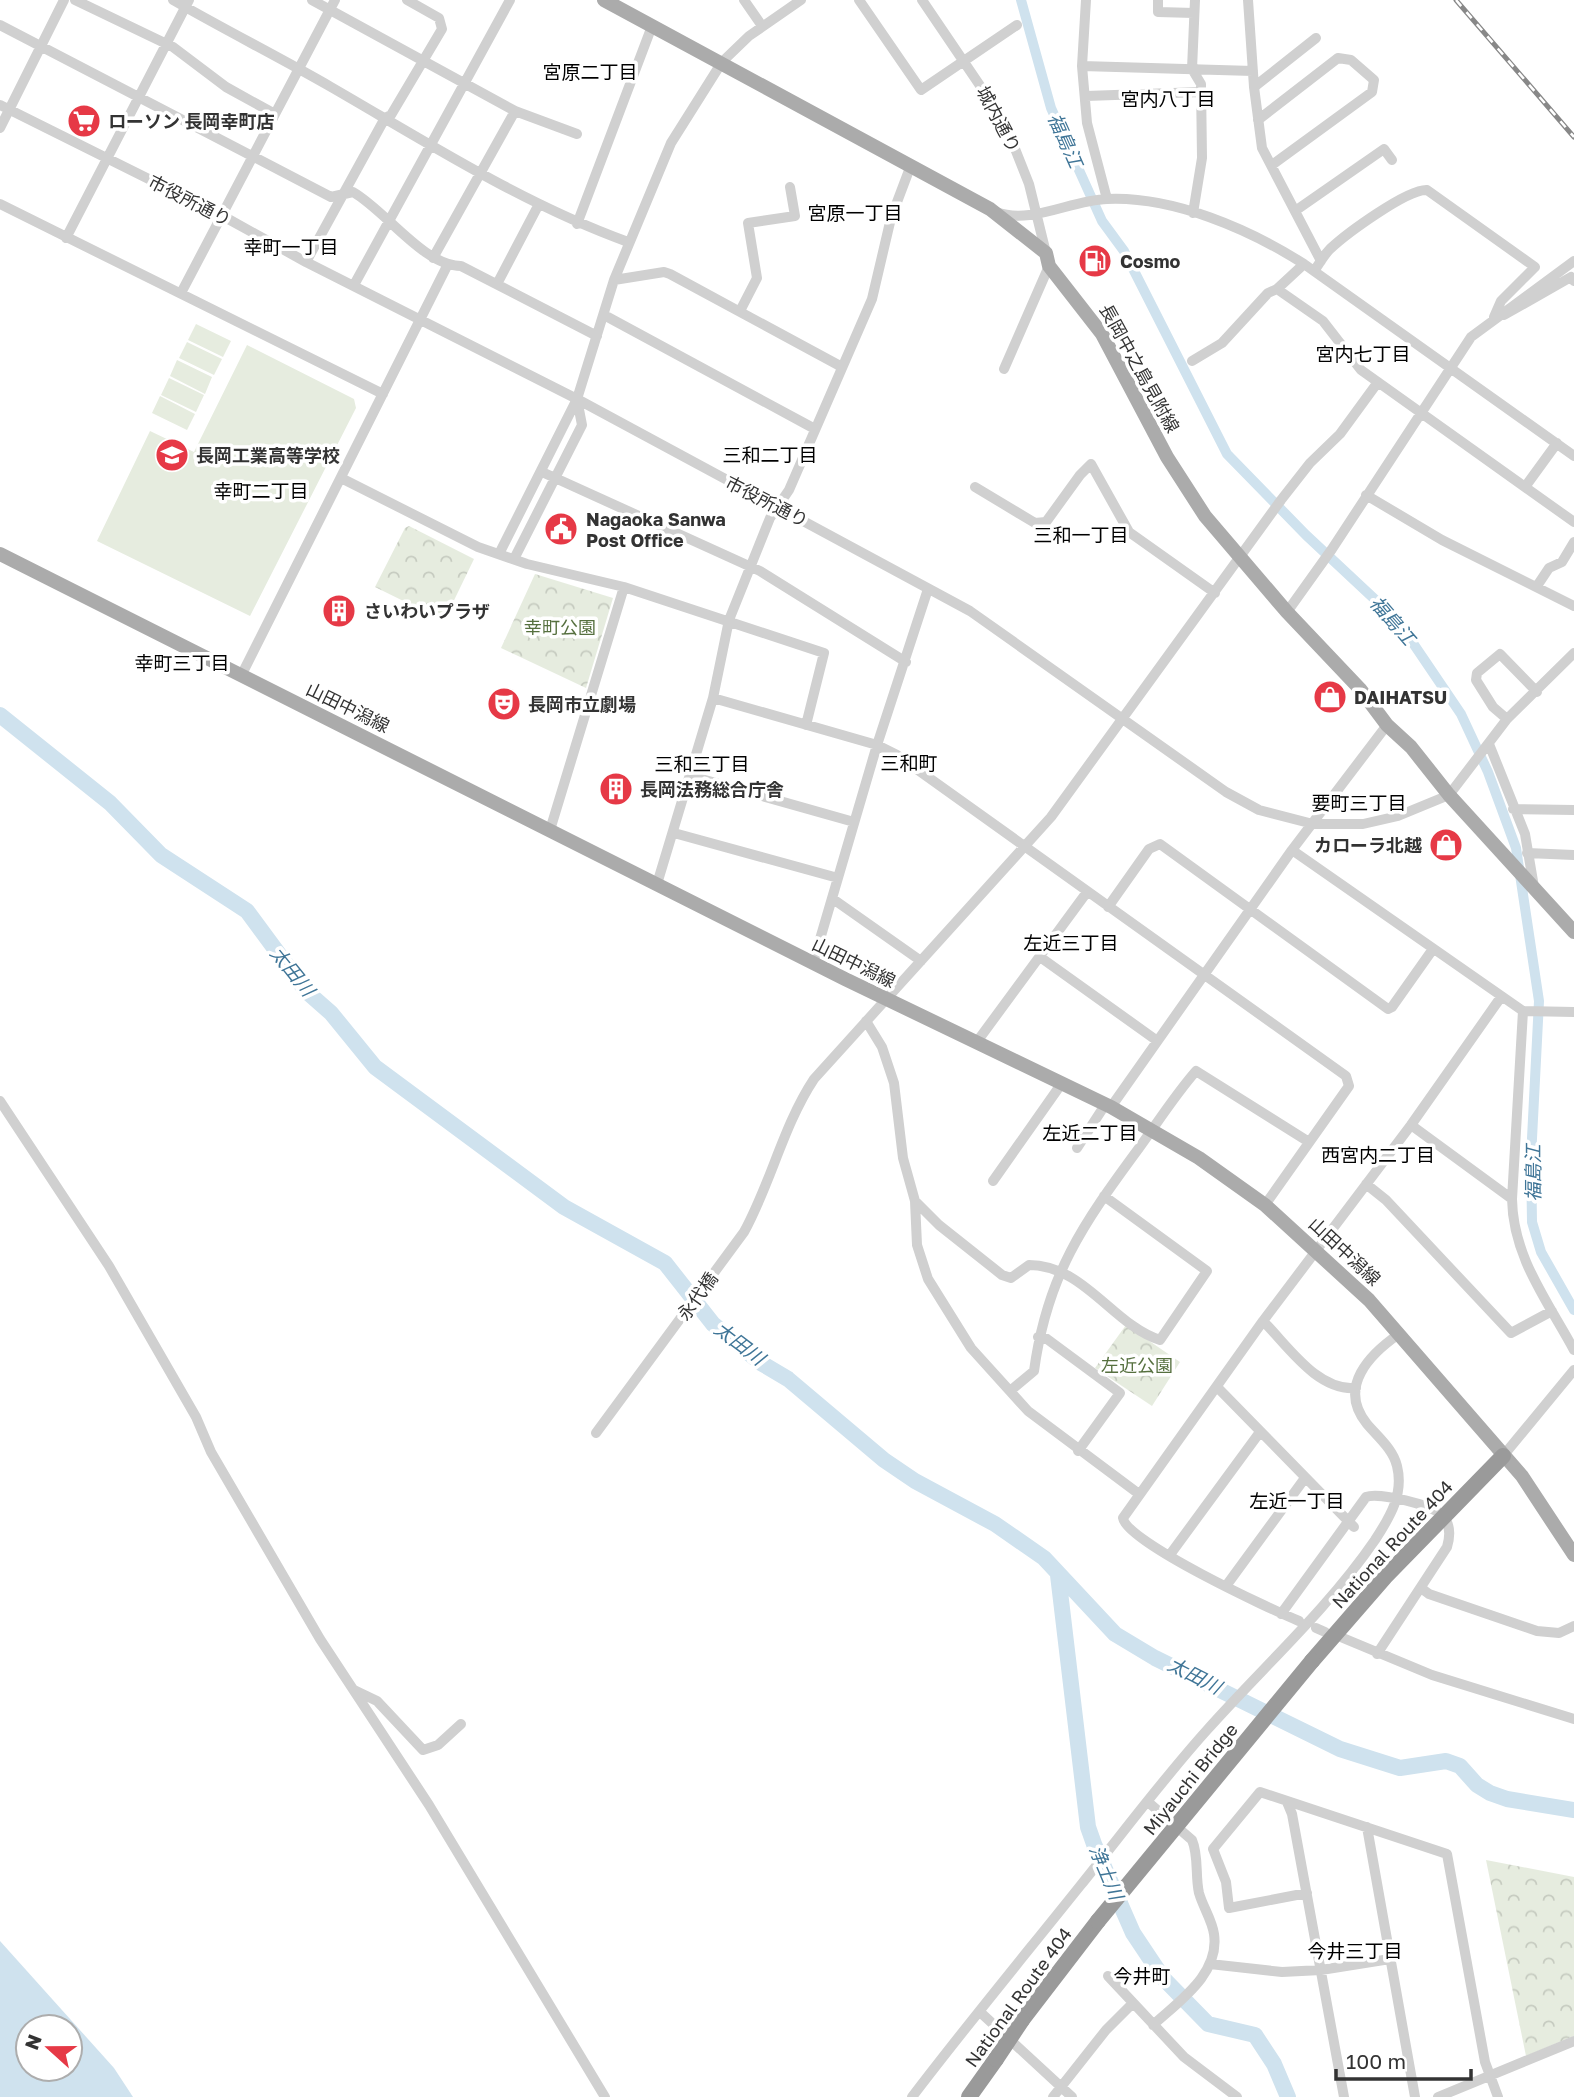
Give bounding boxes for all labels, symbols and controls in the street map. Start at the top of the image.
district label: 宮原二丁目 [542,60,638,83]
street label: 城内通り [972,82,1026,156]
district label: 宮内八丁目 [1120,87,1216,110]
supermarket icon: ローソン 長岡幸町店 [65,102,103,140]
water label: 福島江 [1044,109,1089,173]
place label: ローソン 長岡幸町店 [108,110,275,132]
street label: 市役所通り [145,170,235,230]
district label: 宮原一丁目 [807,201,903,224]
district label: 幸町一丁目 [243,235,339,258]
fuel station icon: Cosmo [1076,242,1114,280]
place label: Cosmo [1120,250,1180,272]
street label: 長岡中之島見附線 [1095,300,1185,436]
district label: 宮内七丁目 [1315,342,1411,365]
school or university icon: 長岡工業高等学校 [153,436,191,474]
district label: 三和二丁目 [722,443,818,466]
place label: 長岡工業高等学校 [196,444,340,466]
street label: 市役所通り [722,471,812,531]
district label: 幸町二丁目 [213,479,309,502]
place label: Nagaoka Sanwa Post Office [586,508,726,551]
public building icon: Nagaoka Sanwa Post Office [542,510,580,548]
district label: 三和一丁目 [1033,523,1129,546]
water label: 福島江 [1366,591,1422,651]
building icon: さいわいプラザ [320,592,358,630]
place label: さいわいプラザ [364,600,490,622]
park label: 幸町公園 [524,616,596,638]
district label: 幸町三丁目 [134,651,230,674]
street label: 山田中潟線 [303,677,393,737]
shop icon: DAIHATSU [1311,678,1349,716]
theatre icon: 長岡市立劇場 [485,685,523,723]
place label: DAIHATSU [1354,686,1447,708]
place label: 長岡市立劇場 [528,693,636,715]
district label: 三和町 [880,751,938,774]
district label: 三和三丁目 [654,752,750,775]
building icon: 長岡法務総合庁舎 [597,770,635,808]
place label: 長岡法務総合庁舎 [640,778,784,800]
district label: 要町三丁目 [1311,791,1407,814]
shop icon: カローラ北越 [1427,826,1465,864]
place label: カローラ北越 [1314,834,1422,856]
district label: 左近三丁目 [1023,931,1119,954]
street label: 山田中潟線 [809,932,899,992]
water label: 太田川 [266,942,321,1002]
district label: 左近二丁目 [1042,1121,1138,1144]
district label: 西宮内二丁目 [1321,1143,1435,1166]
water label: 福島江 [1521,1143,1544,1202]
street label: 山田中潟線 [1305,1212,1385,1290]
street label: 永代橋 [672,1268,722,1324]
water label: 太田川 [710,1317,771,1371]
park label: 左近公園 [1101,1354,1173,1376]
street label: National Route 404 [1327,1475,1457,1613]
district label: 左近一丁目 [1249,1489,1345,1512]
water label: 太田川 [1164,1652,1227,1699]
street label: Miyauchi Bridge [1138,1719,1242,1839]
water label: 浄土川 [1085,1841,1130,1905]
street label: National Route 404 [960,1923,1076,2071]
district label: 今井三丁目 [1307,1939,1403,1962]
district label: 今井町 [1113,1964,1171,1987]
north arrow [14,2013,84,2083]
text: N [19,2031,46,2053]
scale bar [1336,2038,1471,2082]
text: 100 m [1346,2048,1406,2074]

